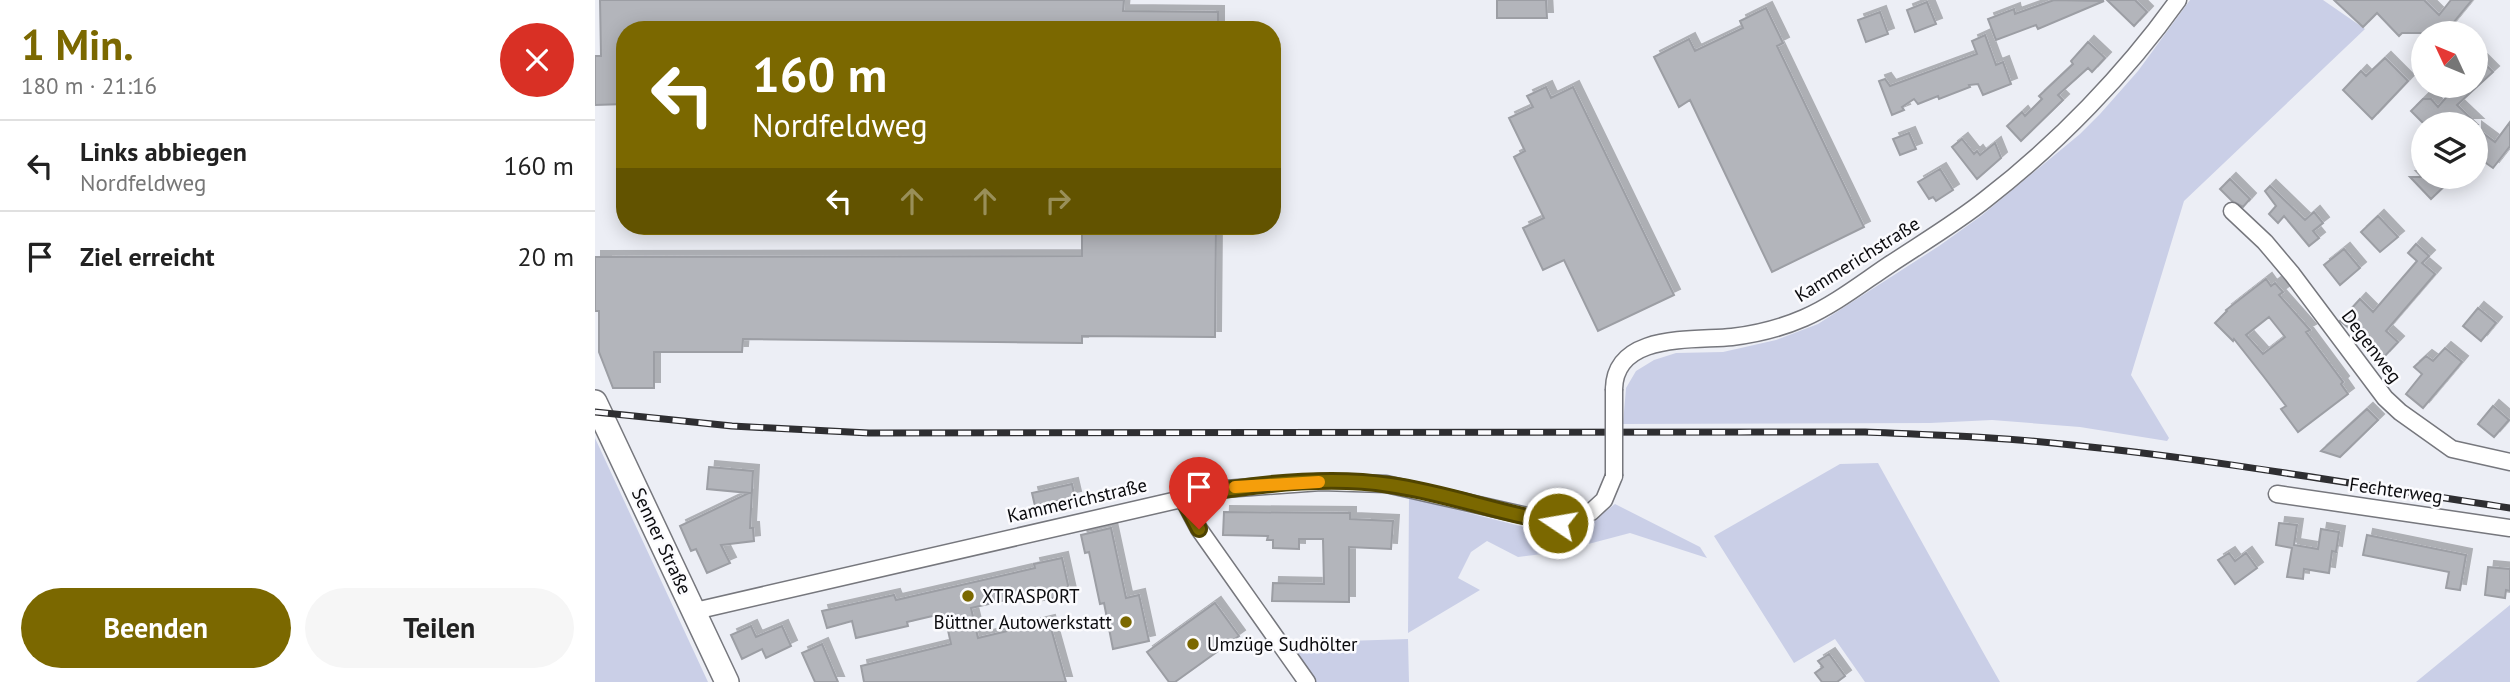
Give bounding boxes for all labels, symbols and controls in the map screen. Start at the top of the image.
text: 1 Min. [21,17,134,72]
north arrow [2411,21,2489,98]
map controls [2411,21,2488,189]
button: close [500,23,574,97]
text: 160 m [752,42,887,106]
icon: left [637,49,728,140]
text: 180 m · 21:16 [21,71,157,100]
text: Nordfeldweg [752,104,928,146]
button: layers [2411,112,2488,189]
text: Links abbiegen [80,135,247,168]
icon: left [21,147,59,185]
text: 160 m [503,149,574,182]
text: Nordfeldweg [80,168,206,197]
icon: left [820,182,858,220]
icon: ahead [893,182,931,220]
icon: ahead [966,182,1004,220]
icon: right [1039,182,1077,220]
street label: Kammerichstraße [1790,211,1924,307]
icon: arrive [21,238,59,276]
text: Ziel erreicht [80,240,215,273]
text: 20 m [518,240,574,273]
street label: Degenweg [2337,305,2407,387]
pin [1169,457,1229,529]
icon: arrive [1180,468,1218,506]
street label: Kammerichstraße [1005,472,1149,528]
street label: Fechterweg [2348,472,2444,508]
street label: Senner Straße [627,484,697,598]
position arrow [1521,486,1595,560]
place label: XTRASPORT [982,584,1080,608]
button: Beenden [21,588,291,668]
button: Teilen [305,588,574,668]
marker: XTRASPORT [960,588,976,604]
place label: Büttner Autowerkstatt [934,610,1113,634]
marker: Büttner Autowerkstatt [1118,614,1134,630]
place label: Umzüge Sudhölter [1207,632,1358,656]
marker: Umzüge Sudhölter [1185,636,1201,652]

